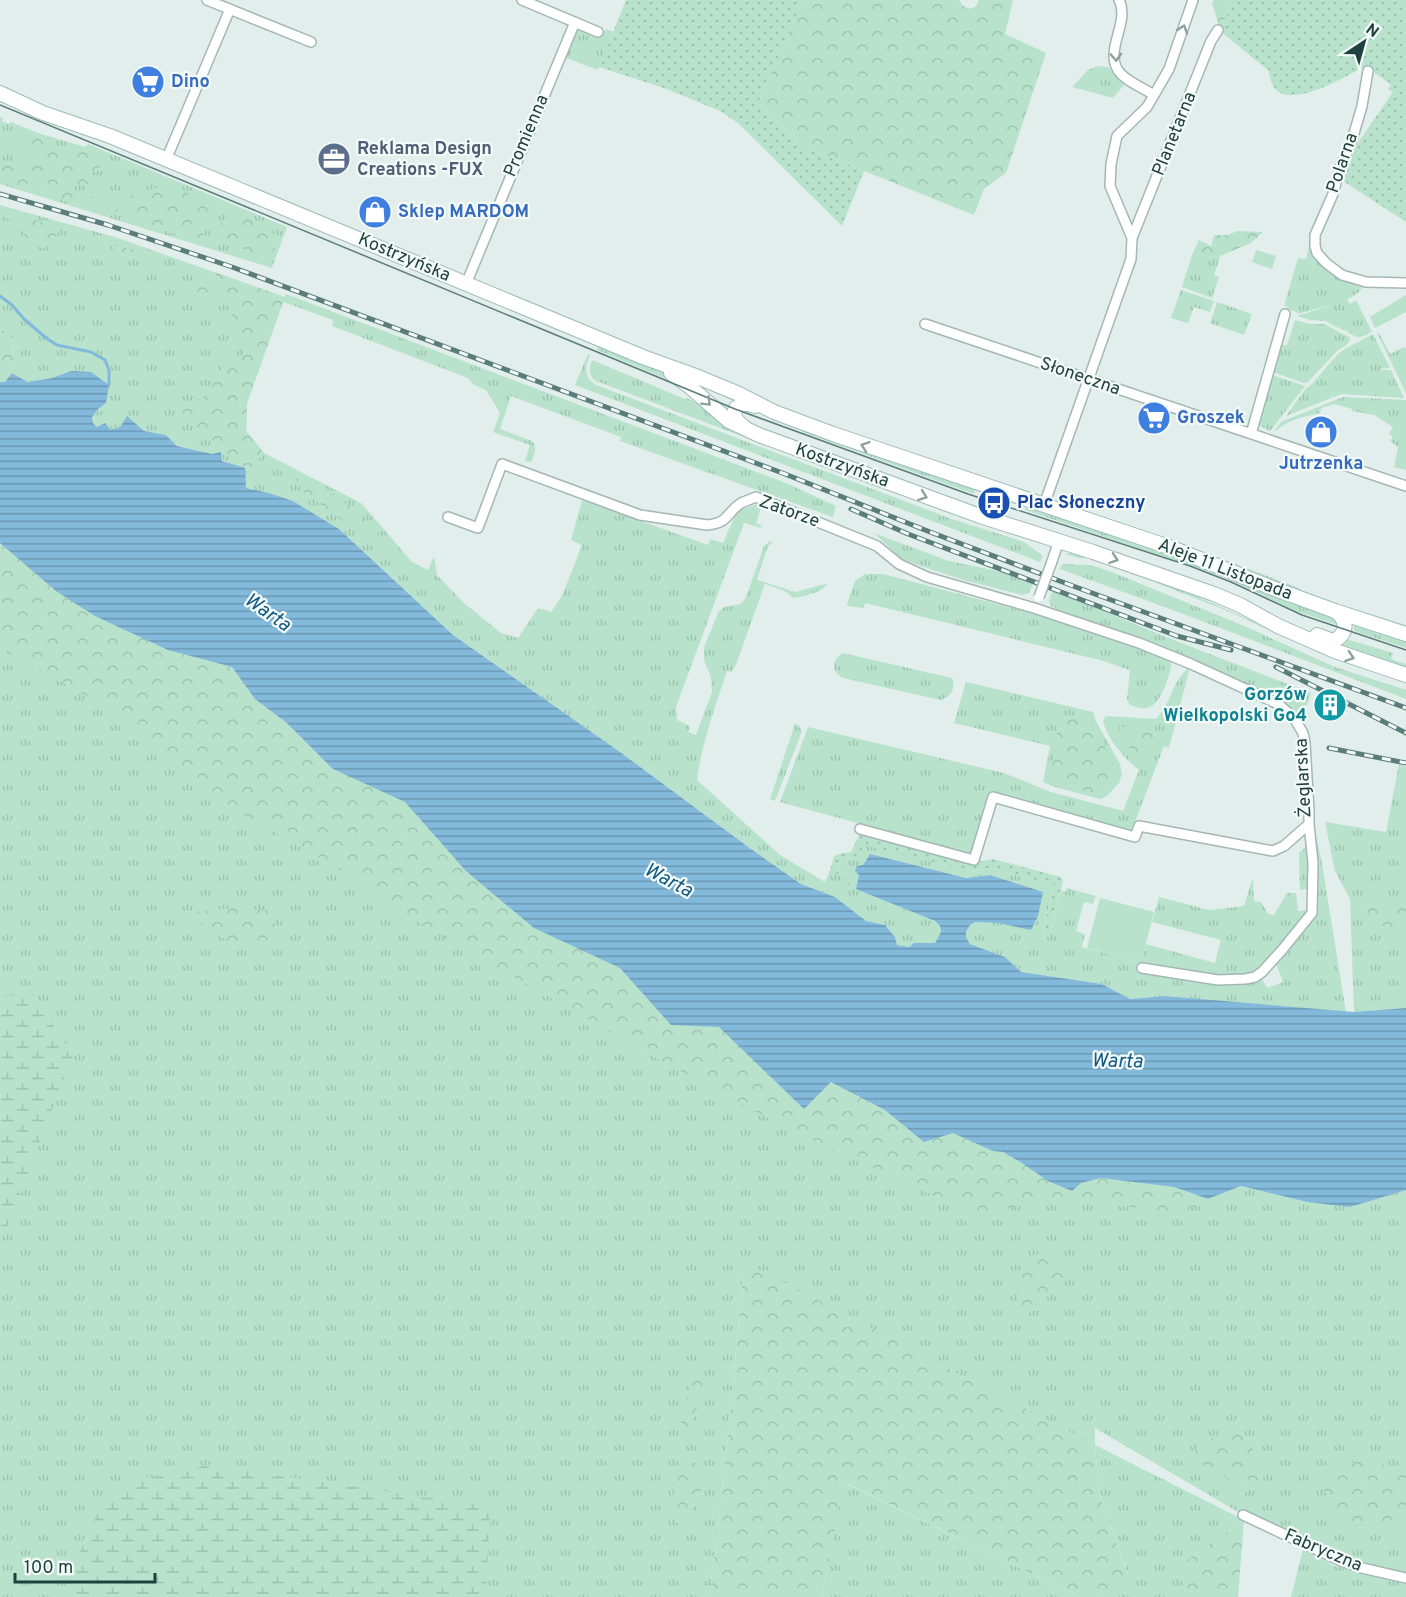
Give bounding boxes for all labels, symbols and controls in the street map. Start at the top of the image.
north arrow [1334,12,1394,72]
text: N [1361,20,1382,43]
one-way arrow [1175,24,1188,35]
one-way arrow [1110,53,1123,62]
supermarket icon: Dino [130,64,166,100]
place label: Dino [171,71,210,94]
street label: Planetarna [1148,89,1202,179]
street label: Promienna [499,91,555,181]
street label: Polarna [1322,130,1364,196]
place label: Reklama Design Creations -FUX [357,138,492,182]
office icon: Reklama Design Creations -FUX [316,141,352,177]
shop icon: Sklep MARDOM [357,194,393,230]
place label: Sklep MARDOM [398,201,529,224]
street label: Kostrzyńska [354,228,454,288]
street label: Słoneczna [1037,353,1123,401]
one-way arrow [700,395,711,406]
supermarket icon: Groszek [1136,400,1172,436]
place label: Groszek [1177,407,1245,430]
shop icon: Jutrzenka [1303,414,1339,450]
street label: Kostrzyńska [792,438,892,494]
one-way arrow [860,440,871,453]
place label: Jutrzenka [1279,453,1363,476]
bus stop icon: Plac Słoneczny [976,485,1012,521]
one-way arrow [917,489,928,501]
street label: Zatorze [756,490,822,534]
place label: Plac Słoneczny [1017,492,1146,515]
street label: Aleje 11 Listopada [1155,534,1295,606]
one-way arrow [1108,552,1119,565]
water label: Warta [239,588,296,639]
one-way arrow [1344,649,1355,662]
place label: Gorzów Wielkopolski Go4 [1163,684,1307,728]
building icon: Gorzów Wielkopolski Go4 [1312,687,1348,723]
street label: Żeglarska [1288,738,1318,819]
water label: Warta [639,857,697,905]
water label: Warta [1091,1049,1144,1075]
street label: Fabryczna [1281,1524,1365,1578]
scale bar [15,1546,154,1584]
text: 100 m [24,1557,73,1580]

